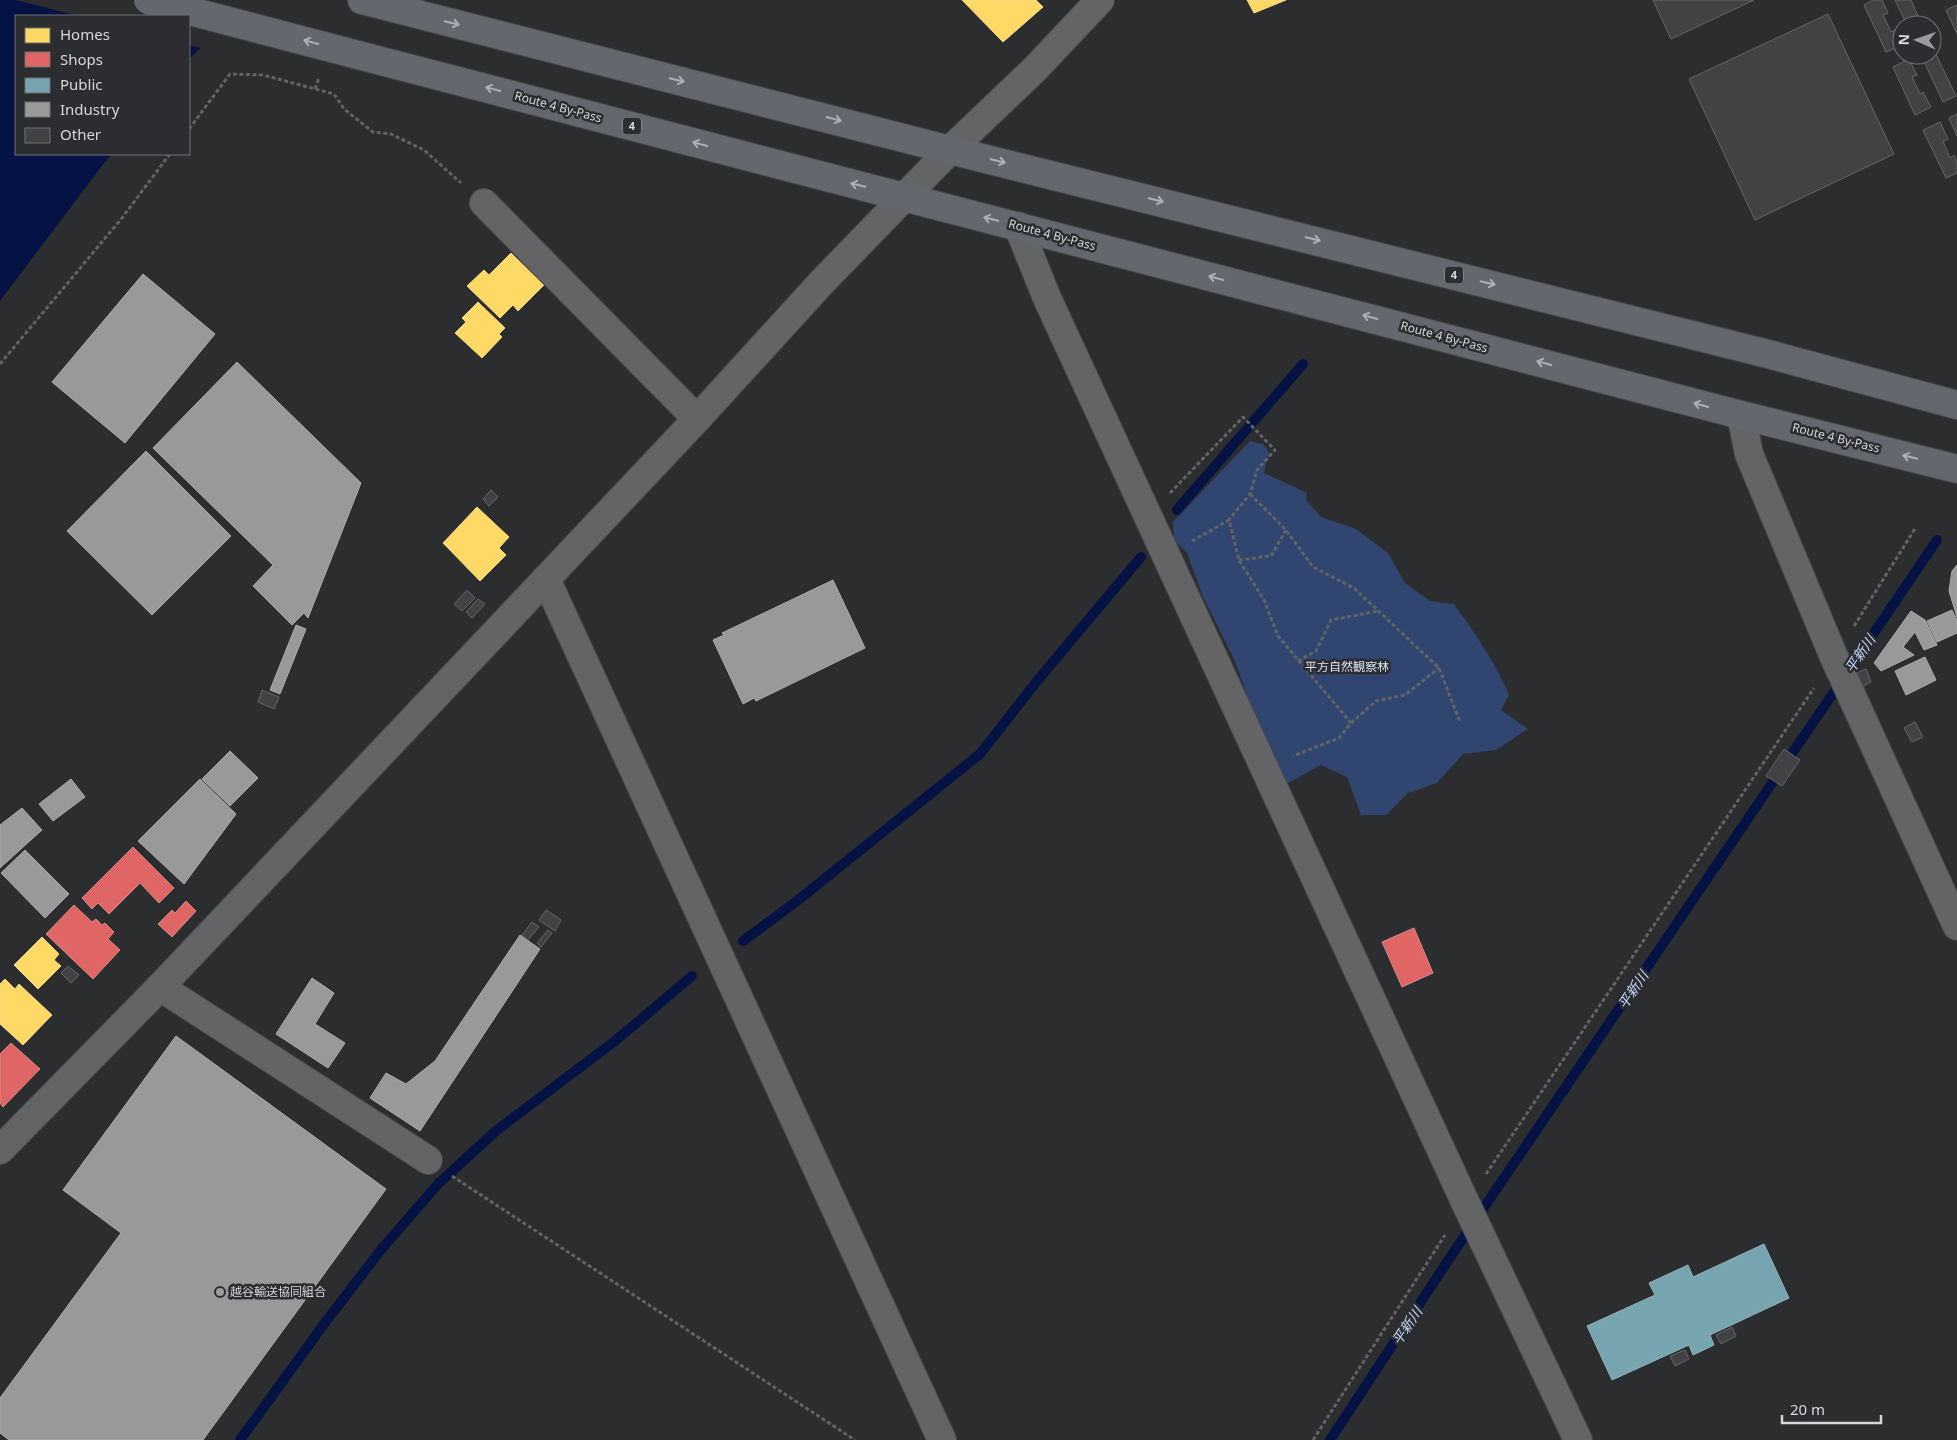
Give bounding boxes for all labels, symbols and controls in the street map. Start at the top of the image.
legend [15,15,190,155]
north arrow [1892,15,1942,65]
one-way arrow [444,19,460,28]
text: Homes [60,24,110,44]
text: N [1894,34,1913,46]
one-way arrow [304,37,320,47]
text: Shops [60,49,103,69]
text: Public [60,74,103,94]
one-way arrow [668,75,684,85]
one-way arrow [485,84,501,94]
street label: Route 4 By-Pass [513,87,604,126]
text: Industry [60,99,120,119]
one-way arrow [826,115,842,125]
road number: 4 [623,118,641,134]
text: Other [60,124,101,144]
one-way arrow [693,139,709,148]
one-way arrow [989,157,1005,166]
one-way arrow [850,180,866,189]
one-way arrow [1147,196,1163,205]
one-way arrow [984,214,1000,224]
street label: Route 4 By-Pass [1007,215,1098,254]
one-way arrow [1305,235,1321,245]
road number: 4 [1445,266,1463,284]
one-way arrow [1209,273,1225,282]
one-way arrow [1479,279,1495,288]
one-way arrow [1362,312,1378,322]
street label: Route 4 By-Pass [1399,317,1490,356]
one-way arrow [1536,358,1552,368]
one-way arrow [1694,399,1710,409]
street label: Route 4 By-Pass [1791,418,1882,457]
one-way arrow [1902,451,1918,461]
water label: 平新川 [1840,629,1880,676]
park label: 平方自然観察林 [1305,658,1389,675]
water label: 平新川 [1613,965,1653,1012]
place label: 越谷輸送協同組合 [230,1283,326,1300]
marker: 越谷輸送協同組合 [214,1286,226,1298]
water label: 平新川 [1387,1301,1427,1348]
scale bar [1782,1392,1881,1424]
text: 20 m [1790,1399,1825,1419]

